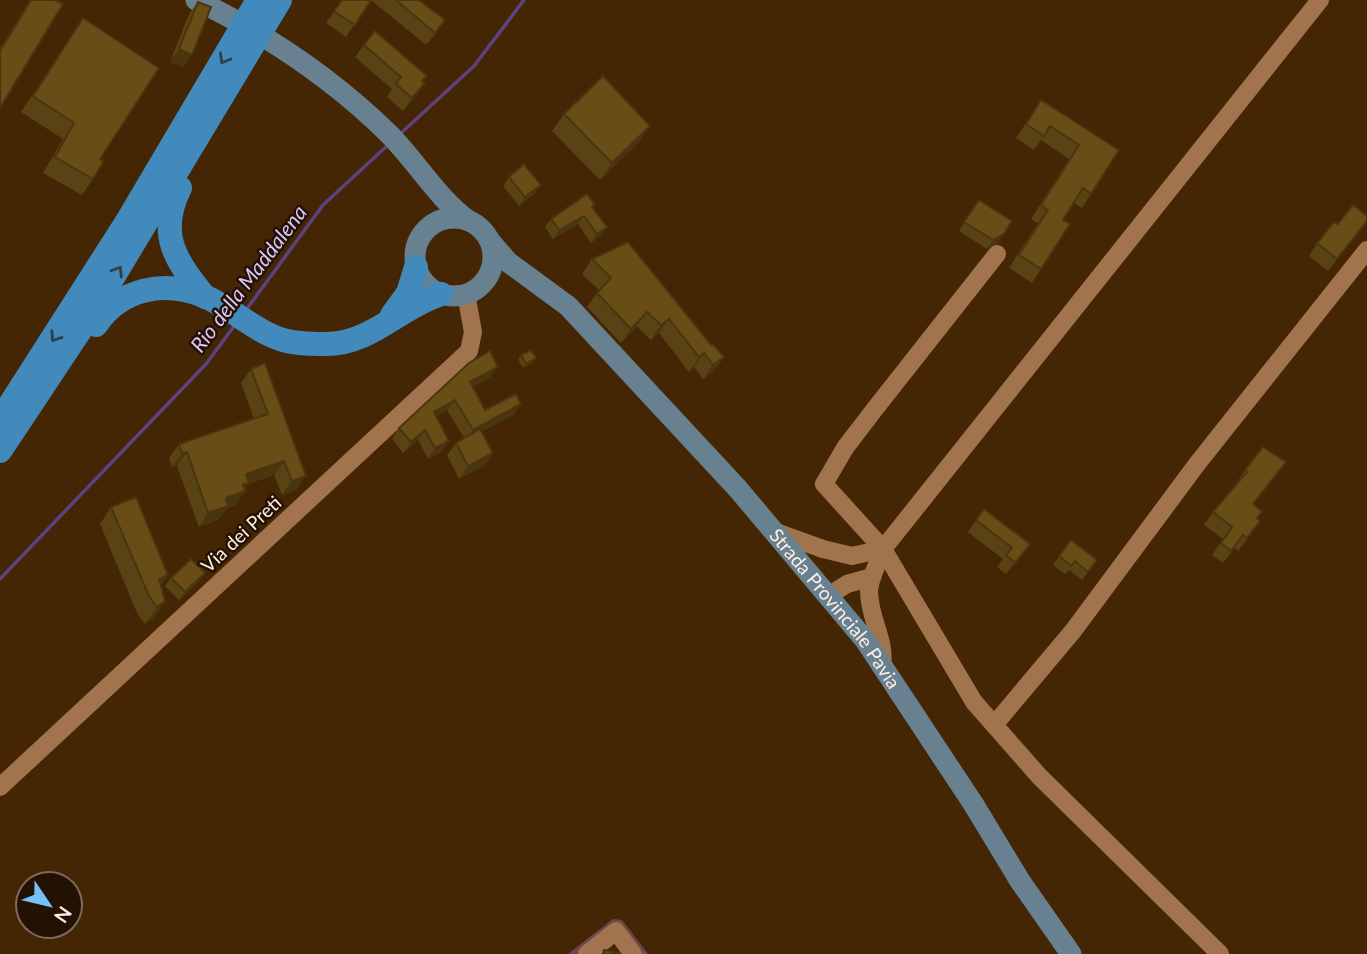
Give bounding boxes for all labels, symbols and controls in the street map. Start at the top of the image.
one-way arrow [219,52,232,65]
water label: Rio della Maddalena [185,200,311,356]
one-way arrow [109,265,122,278]
one-way arrow [51,329,63,342]
street label: Via dei Preti [196,491,286,577]
street label: Strada Provinciale Pavia [765,524,906,693]
north arrow [14,870,84,940]
text: N [50,902,77,928]

